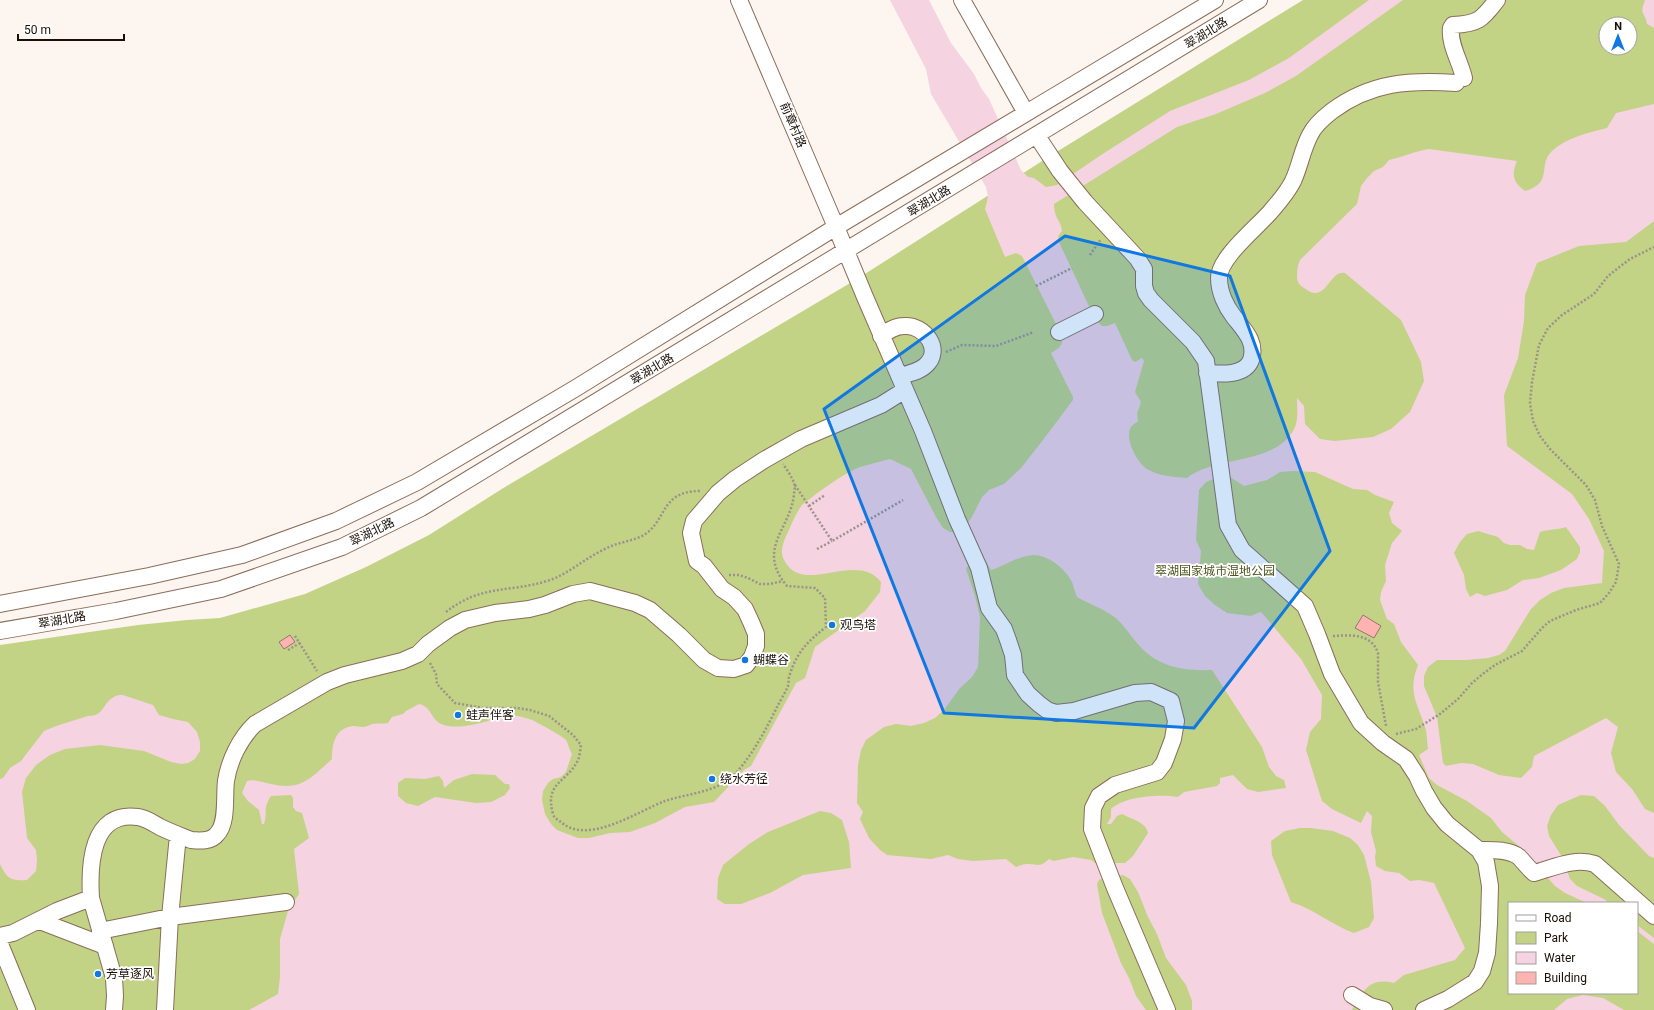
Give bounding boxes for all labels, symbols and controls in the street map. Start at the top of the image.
street label: 翠湖北路 [1182,14,1230,52]
scale bar [18,16,124,42]
north arrow [1598,16,1638,56]
text: N [1614,20,1622,33]
text: 50 m [24,23,51,37]
street label: 前章村路 [777,100,809,150]
street label: 翠湖北路 [905,183,953,219]
street label: 翠湖北路 [628,351,676,387]
street label: 翠湖北路 [347,515,397,549]
park label: 翠湖国家城市湿地公园 [1155,564,1275,578]
street label: 翠湖北路 [37,609,87,631]
place label: 观鸟塔 [840,618,876,632]
marker: 观鸟塔 [827,620,837,630]
place label: 蝴蝶谷 [753,653,789,667]
marker: 蝴蝶谷 [740,655,750,665]
place label: 蛙声伴客 [466,708,514,722]
marker: 蛙声伴客 [453,710,463,720]
place label: 绕水芳径 [720,772,768,786]
marker: 绕水芳径 [707,774,717,784]
legend [1508,902,1638,994]
text: Road [1544,911,1572,925]
text: Park [1544,931,1569,945]
text: Water [1544,951,1575,965]
place label: 芳草逐风 [106,967,154,981]
marker: 芳草逐风 [93,969,103,979]
text: Building [1544,971,1587,985]

